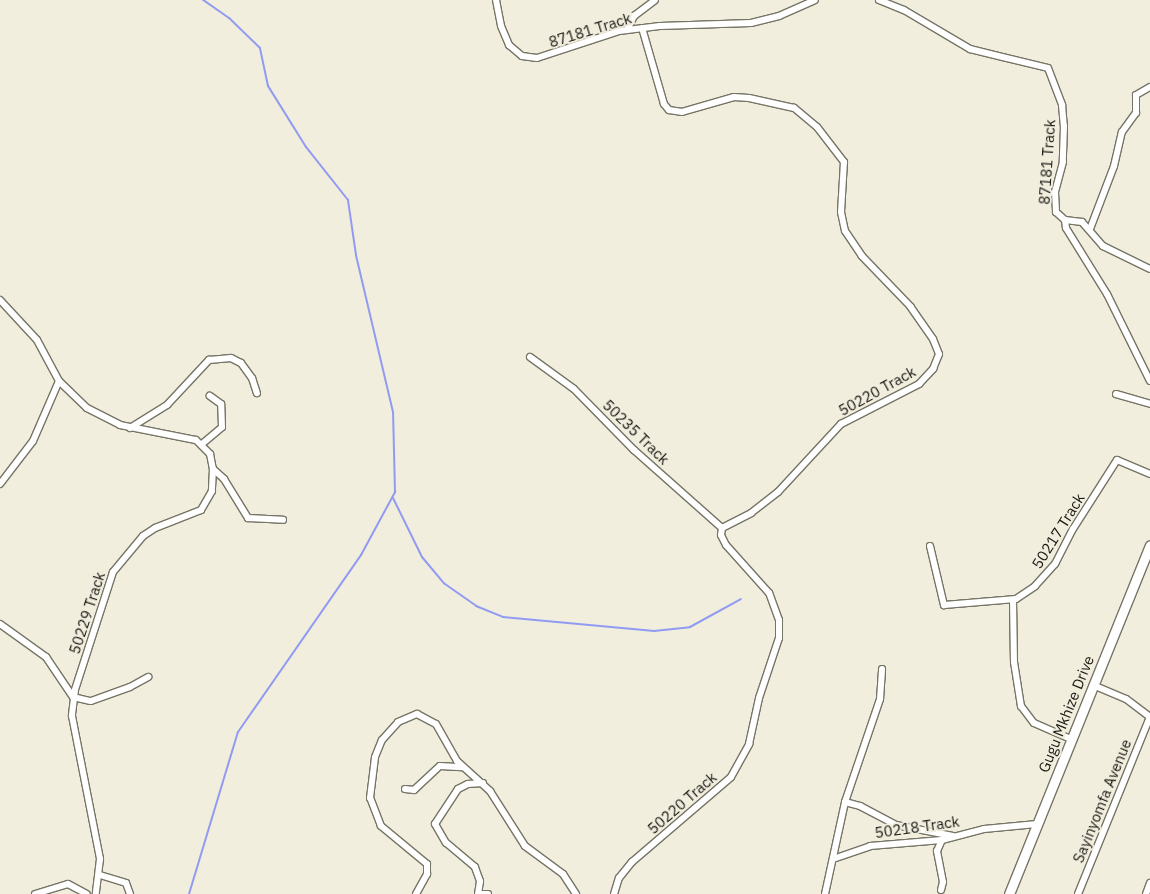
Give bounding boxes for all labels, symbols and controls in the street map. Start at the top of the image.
street label: 87181 Track [547,9,633,51]
street label: 87181 Track [1035,119,1059,205]
street label: 50220 Track [835,362,919,420]
street label: 50235 Track [599,396,673,468]
street label: 50217 Track [1028,490,1088,572]
street label: 50229 Track [65,570,109,656]
street label: Gugu Mkhize Drive [1034,653,1098,775]
street label: Sayinyomfa Avenue [1069,737,1135,865]
street label: 50220 Track [644,768,720,838]
street label: 50218 Track [873,812,961,842]

